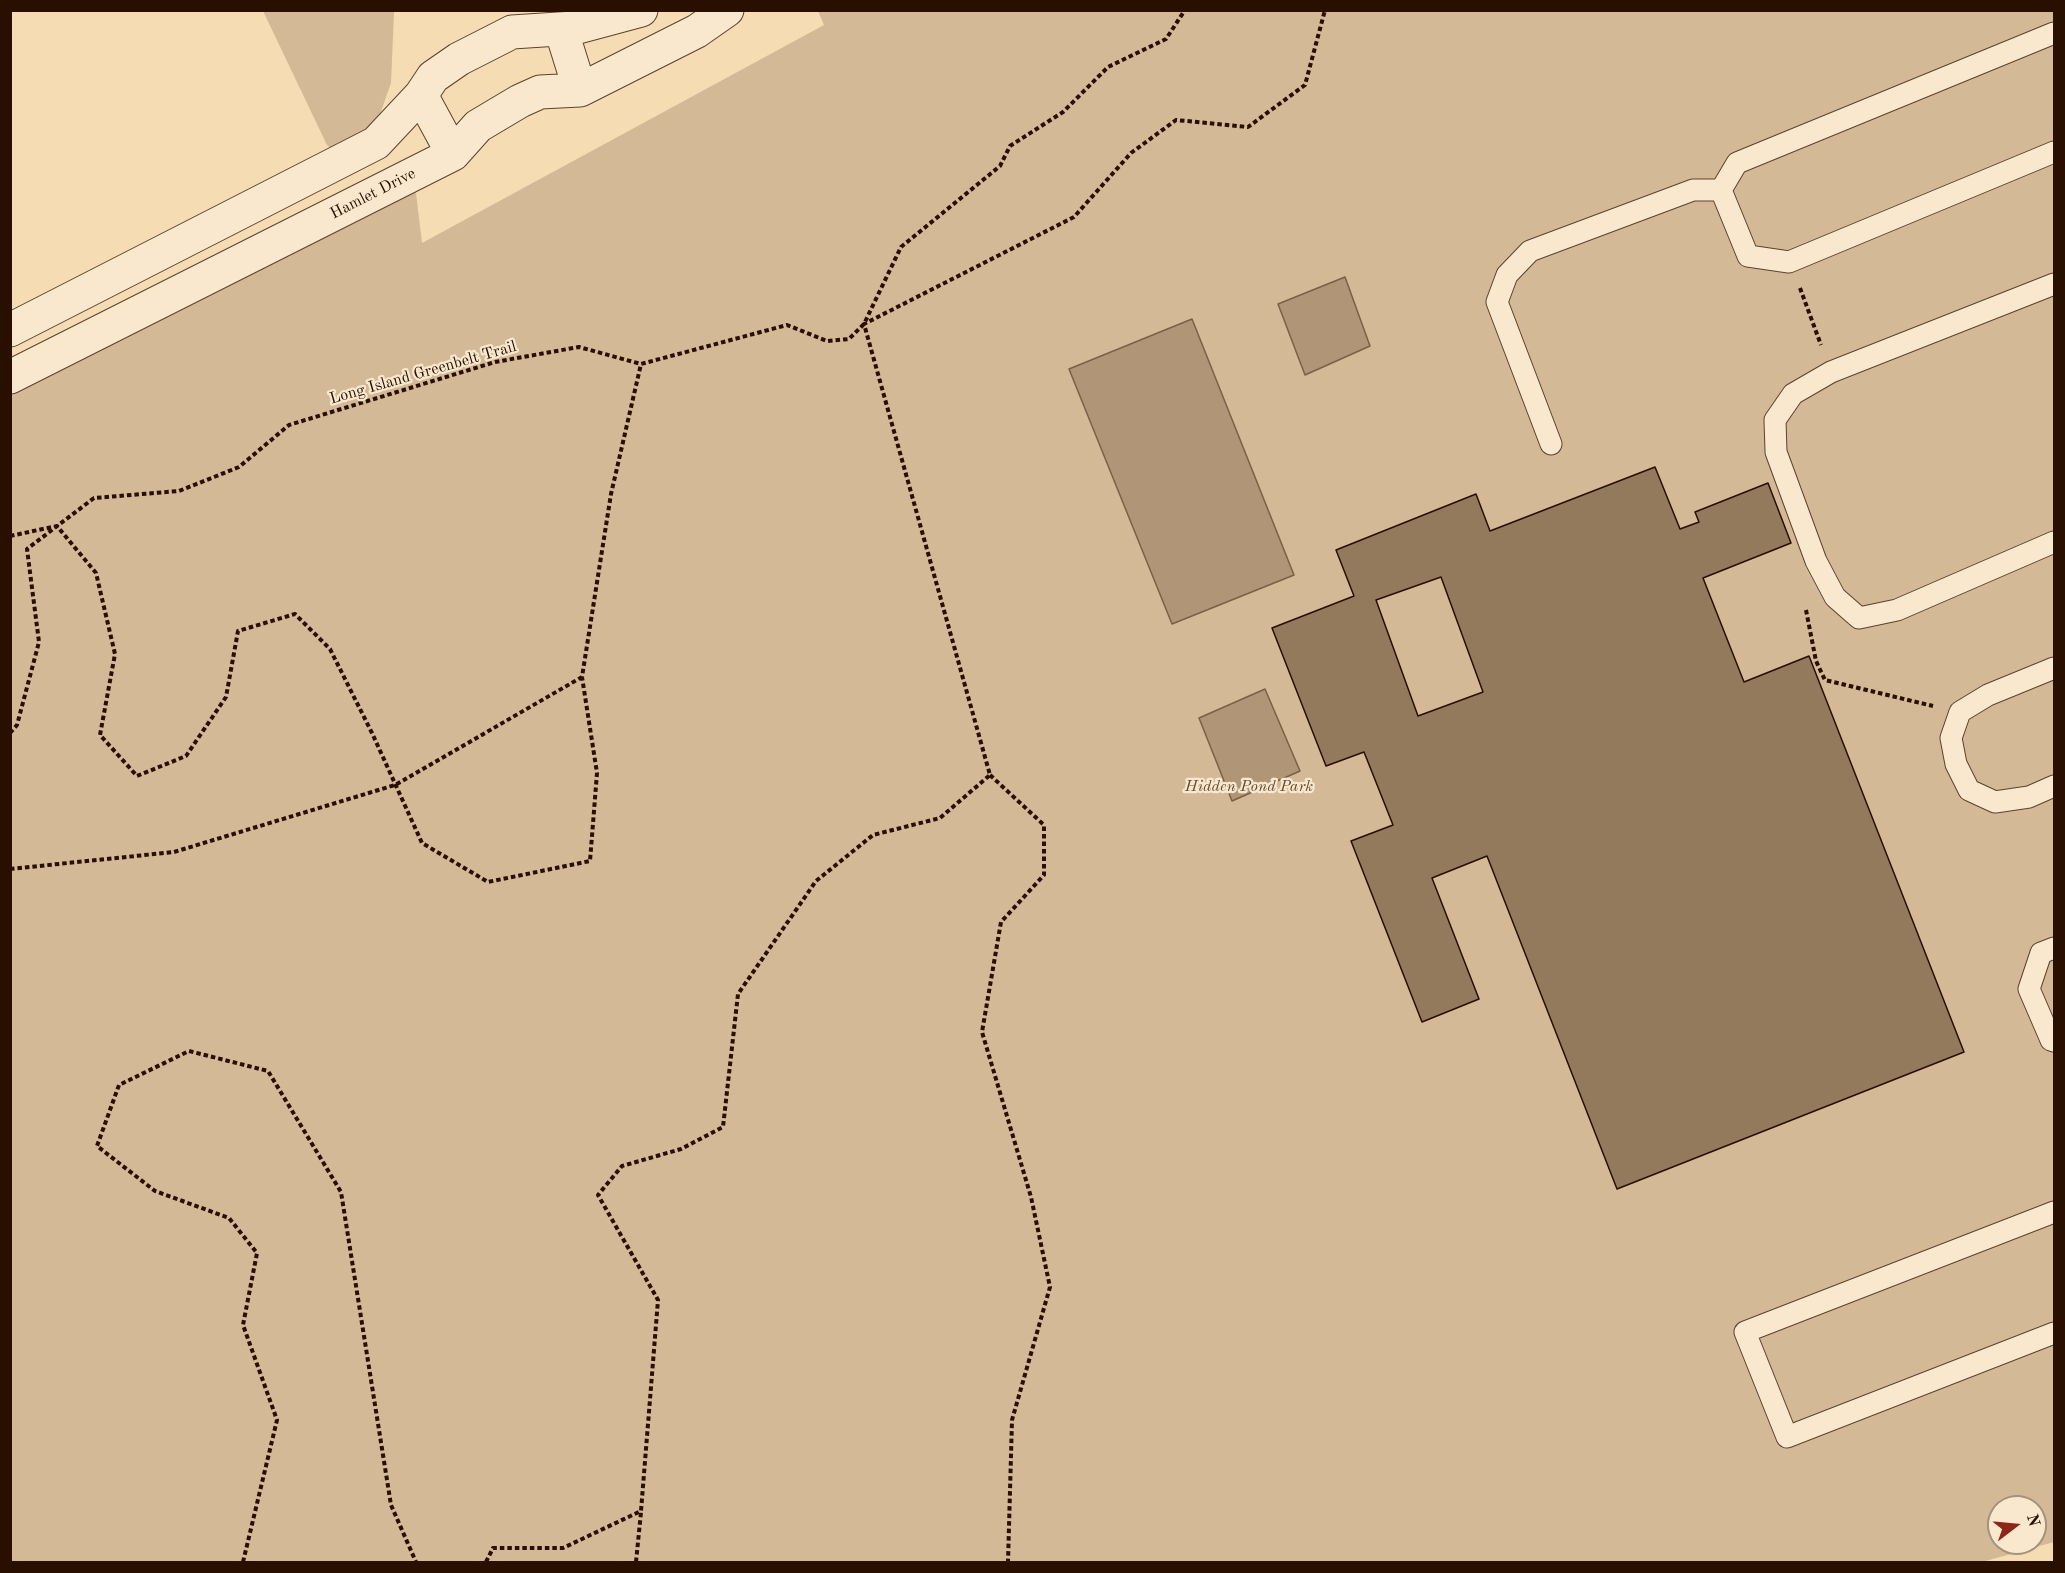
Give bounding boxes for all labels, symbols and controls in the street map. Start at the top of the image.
street label: Hamlet Drive [327,164,419,224]
street label: Long Island Greenbelt Trail [327,337,519,409]
park label: Hidden Pond Park [1185,777,1313,797]
north arrow [1987,1495,2047,1555]
text: N [2023,1512,2042,1529]

